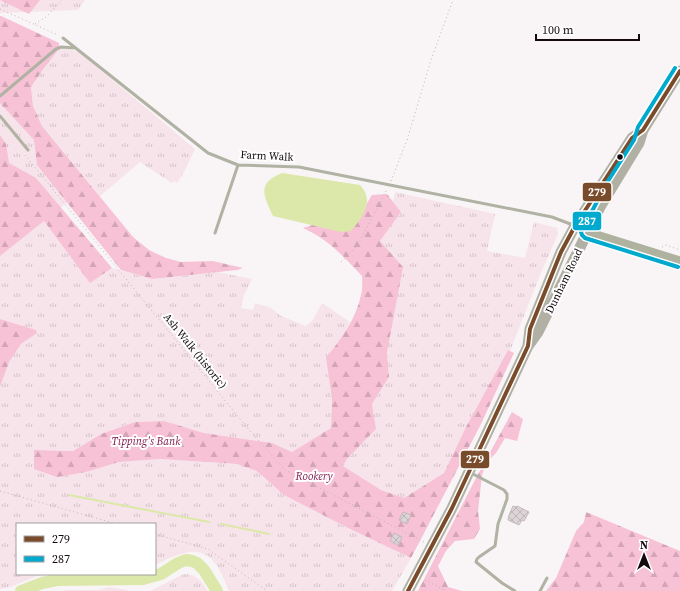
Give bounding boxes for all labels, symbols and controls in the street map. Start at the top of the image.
scale bar [536,16,639,42]
text: 100 m [542,22,574,38]
street label: Farm Walk [240,147,295,165]
unlabelled marker [615,152,625,162]
line badge: 279 [582,182,612,202]
text: 279 [588,185,606,200]
line badge: 287 [572,211,602,231]
text: 287 [578,214,596,229]
street label: Dunham Road [542,245,587,316]
street label: Ash Walk (historic) [160,310,230,392]
park label: Tipping's Bank [112,434,181,449]
line badge: 279 [460,450,490,469]
text: 279 [466,452,484,467]
park label: Rookery [295,469,333,484]
legend [16,523,156,575]
text: 279 [52,531,70,547]
north arrow [624,535,664,575]
text: N [640,538,648,553]
text: 287 [52,551,70,567]

